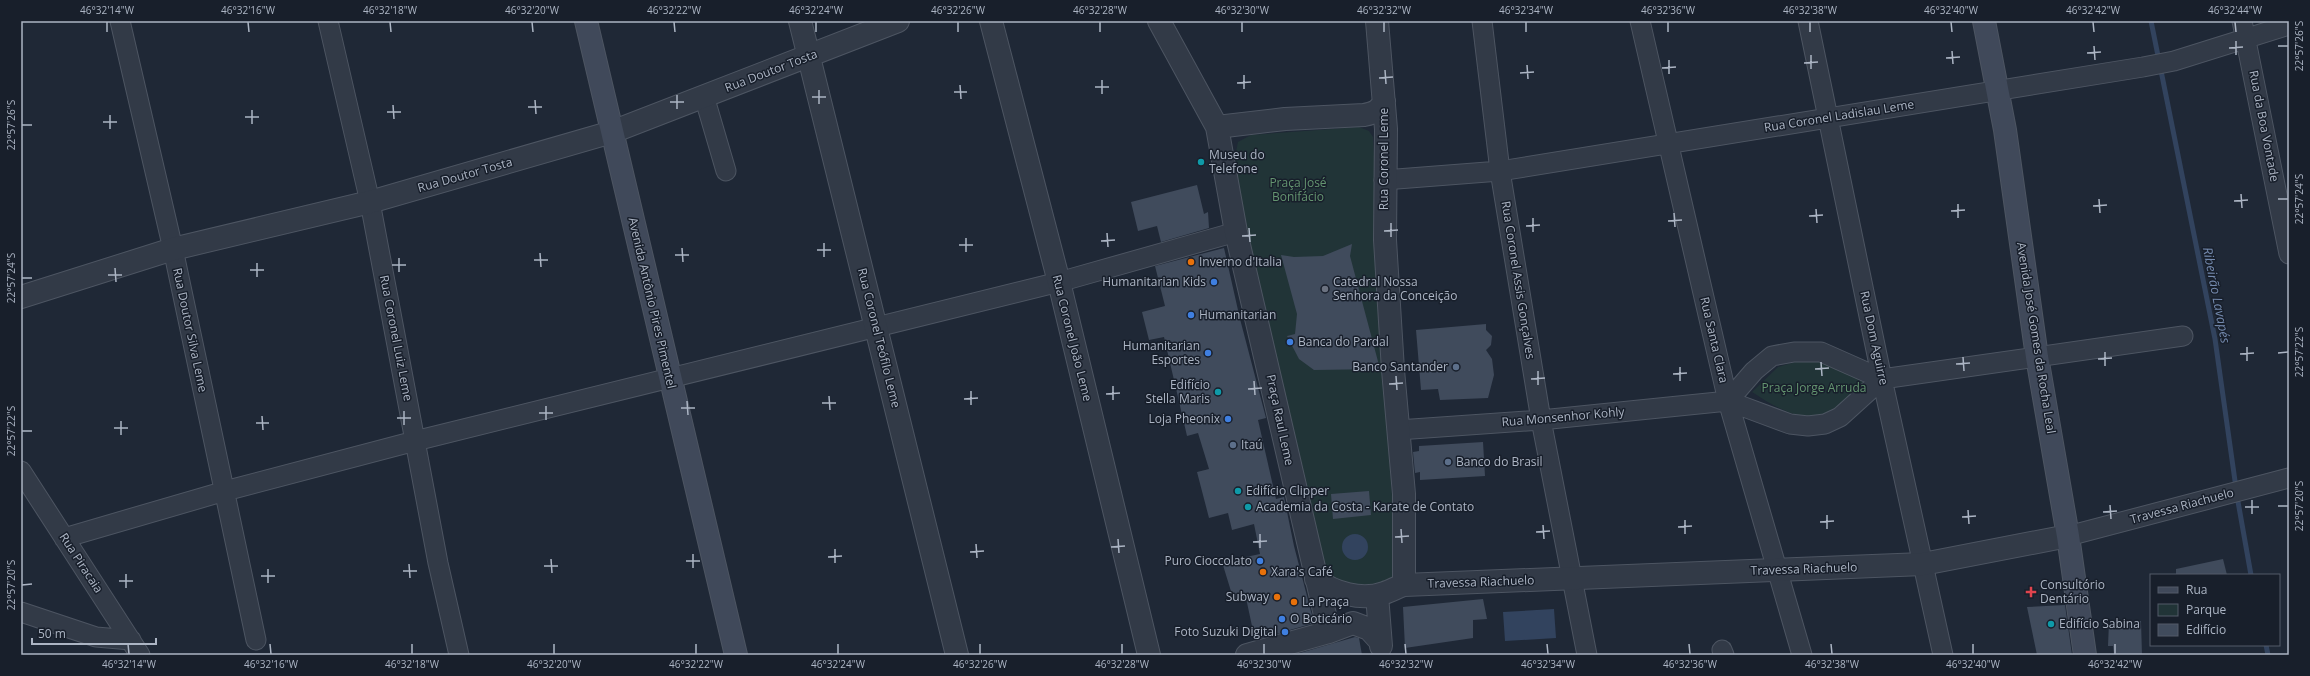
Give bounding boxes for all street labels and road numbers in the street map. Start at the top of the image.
street label: Rua Doutor Tosta [722,45,820,96]
street label: Rua da Boa Vontade [2245,69,2284,183]
street label: Rua Coronel Ladislau Leme [1763,95,1915,136]
street label: Rua Coronel Leme [1375,107,1392,210]
street label: Rua Doutor Tosta [415,153,514,196]
street label: Rua Coronel Assis Gonçalves [1498,200,1539,360]
street label: Avenida Antônio Pires Pimentel [624,216,680,390]
street label: Avenida José Gomes da Rocha Leal [2013,241,2060,435]
street label: Rua Doutor Silva Leme [169,266,212,394]
street label: Rua Coronel Teófilo Leme [854,266,905,410]
street label: Rua Coronel Luiz Leme [376,273,417,403]
street label: Rua Coronel João Leme [1049,273,1097,403]
street label: Rua Dom Aguirre [1856,289,1893,387]
street label: Rua Santa Clara [1696,295,1733,385]
street label: Praça Raul Leme [1263,373,1298,467]
street label: Rua Monsenhor Kohly [1501,403,1626,430]
street label: Travessa Riachuelo [2128,483,2236,528]
street label: Rua Piracaia [56,529,107,596]
street label: Travessa Riachuelo [1750,558,1858,579]
street label: Travessa Riachuelo [1427,571,1535,592]

